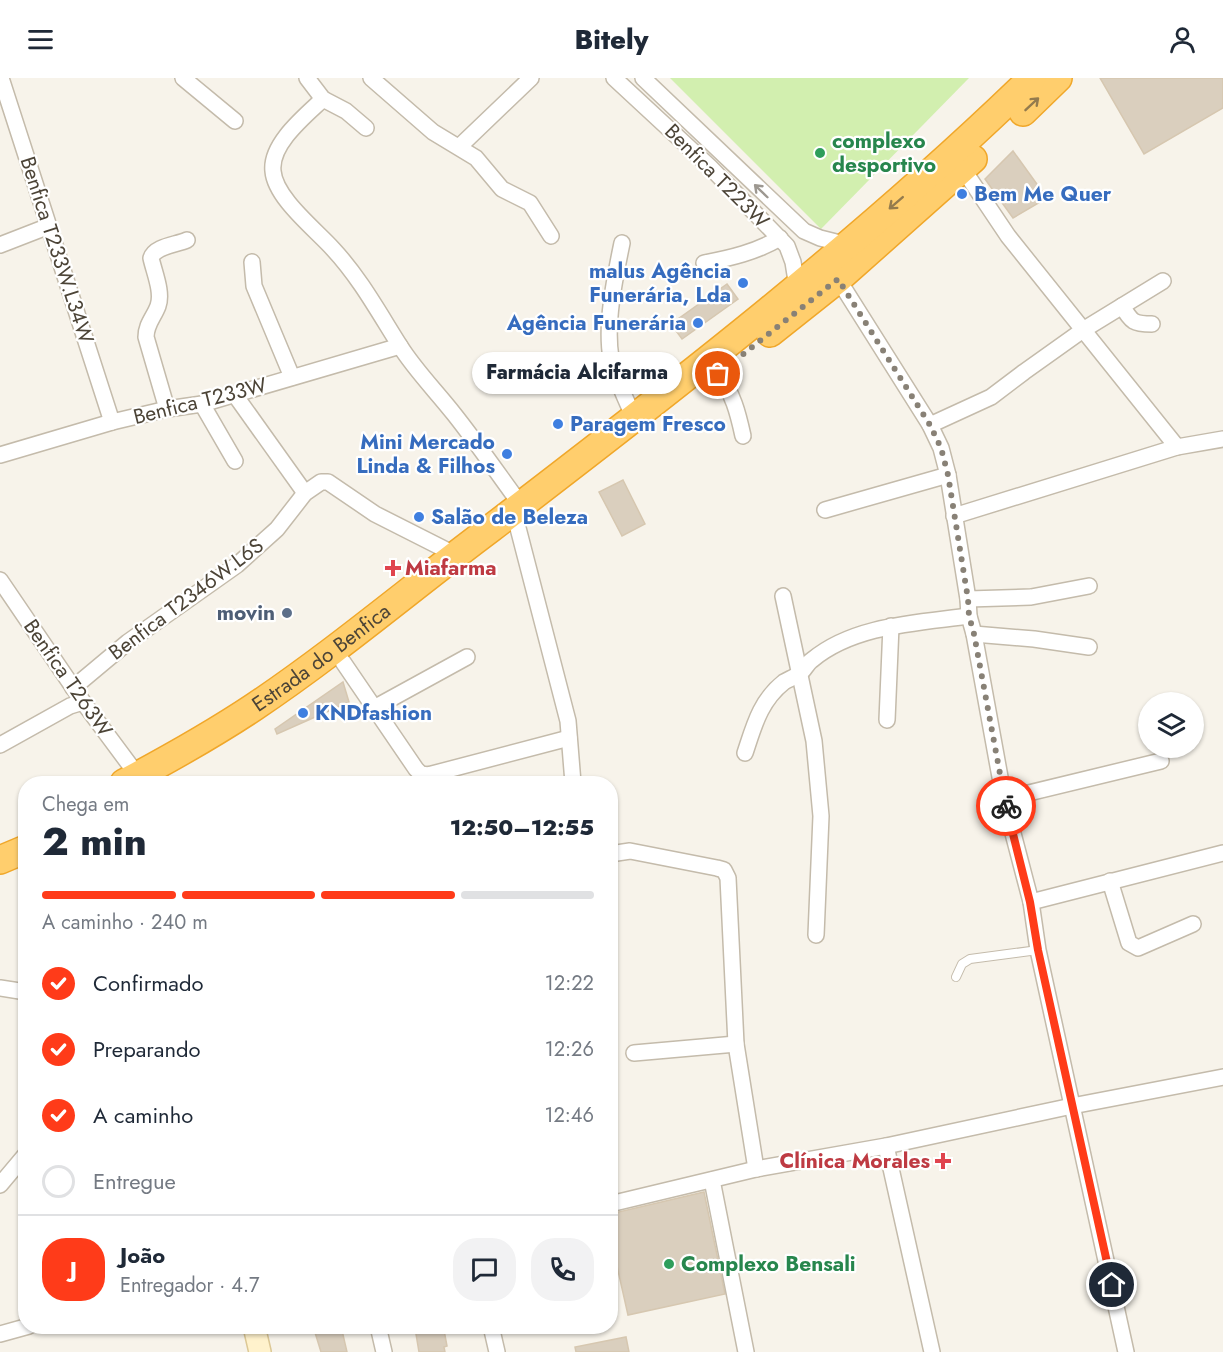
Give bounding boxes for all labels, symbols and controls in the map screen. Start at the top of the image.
text: Bitely [575,20,648,59]
icon: menu [24,23,57,56]
icon: person [1166,23,1199,56]
one-way arrow [1024,97,1039,111]
street label: Benfica T223W [658,117,776,235]
place label: complexo desportivo [832,126,936,180]
marker: complexo desportivo [813,146,827,160]
street label: Benfica T233W.L34W [13,153,101,347]
place label: Bem Me Quer [974,179,1112,209]
one-way arrow [754,184,769,198]
marker: Bem Me Quer [955,187,969,201]
one-way arrow [889,196,904,210]
place label: malus Agência Funerária, Lda [589,256,731,310]
marker: malus Agência Funerária, Lda [736,276,750,290]
place label: Agência Funerária [506,308,686,338]
marker: Agência Funerária [691,316,705,330]
pin [692,348,743,399]
callout: Farmácia Alcifarma [472,353,682,395]
icon: bag [701,357,734,390]
text: Farmácia Alcifarma [486,358,668,387]
street label: Benfica T233W [130,370,270,432]
place label: Paragem Fresco [570,409,726,439]
marker: Paragem Fresco [551,417,565,431]
place label: Mini Mercado Linda & Filhos [356,427,495,481]
marker: Mini Mercado Linda & Filhos [500,447,514,461]
place label: Salão de Beleza [431,502,588,532]
marker: Salão de Beleza [412,510,426,524]
street label: Benfica T2346W.L6S [102,531,270,667]
place label: Miafarma [405,553,497,583]
marker: Miafarma [386,561,400,575]
street label: Estrada do Benfica [246,596,397,719]
place label: movin [217,598,275,628]
marker: movin [280,606,294,620]
street label: Benfica T263W [16,613,120,743]
map controls [1138,692,1204,758]
button: layers [1138,692,1204,758]
place label: KNDfashion [315,698,432,728]
marker: KNDfashion [296,706,310,720]
courier [976,776,1036,836]
text: Chega em [42,790,129,819]
icon: bike [990,790,1023,823]
text: 12:50–12:55 [450,811,594,843]
text: 2 min [42,813,147,870]
text: A caminho · 240 m [42,908,208,937]
icon: check [42,967,75,1000]
text: Confirmado [93,967,203,999]
text: 12:22 [545,969,594,998]
icon: check [42,1033,75,1066]
text: Preparando [93,1033,201,1065]
text: 12:26 [545,1035,594,1064]
icon: check [42,1099,75,1132]
text: A caminho [93,1099,193,1131]
text: 12:46 [544,1101,594,1130]
place label: Clínica Morales [780,1146,930,1176]
marker: Clínica Morales [934,1152,952,1170]
text: Entregue [93,1165,176,1197]
button: chat [453,1238,516,1301]
button: phone [531,1238,594,1301]
text: João [120,1239,165,1271]
place label: Complexo Bensali [681,1249,856,1279]
text: J [70,1253,77,1285]
marker: Complexo Bensali [662,1257,676,1271]
pin [1086,1259,1137,1310]
icon: home [1095,1268,1128,1301]
text: Entregador · 4.7 [120,1271,260,1300]

